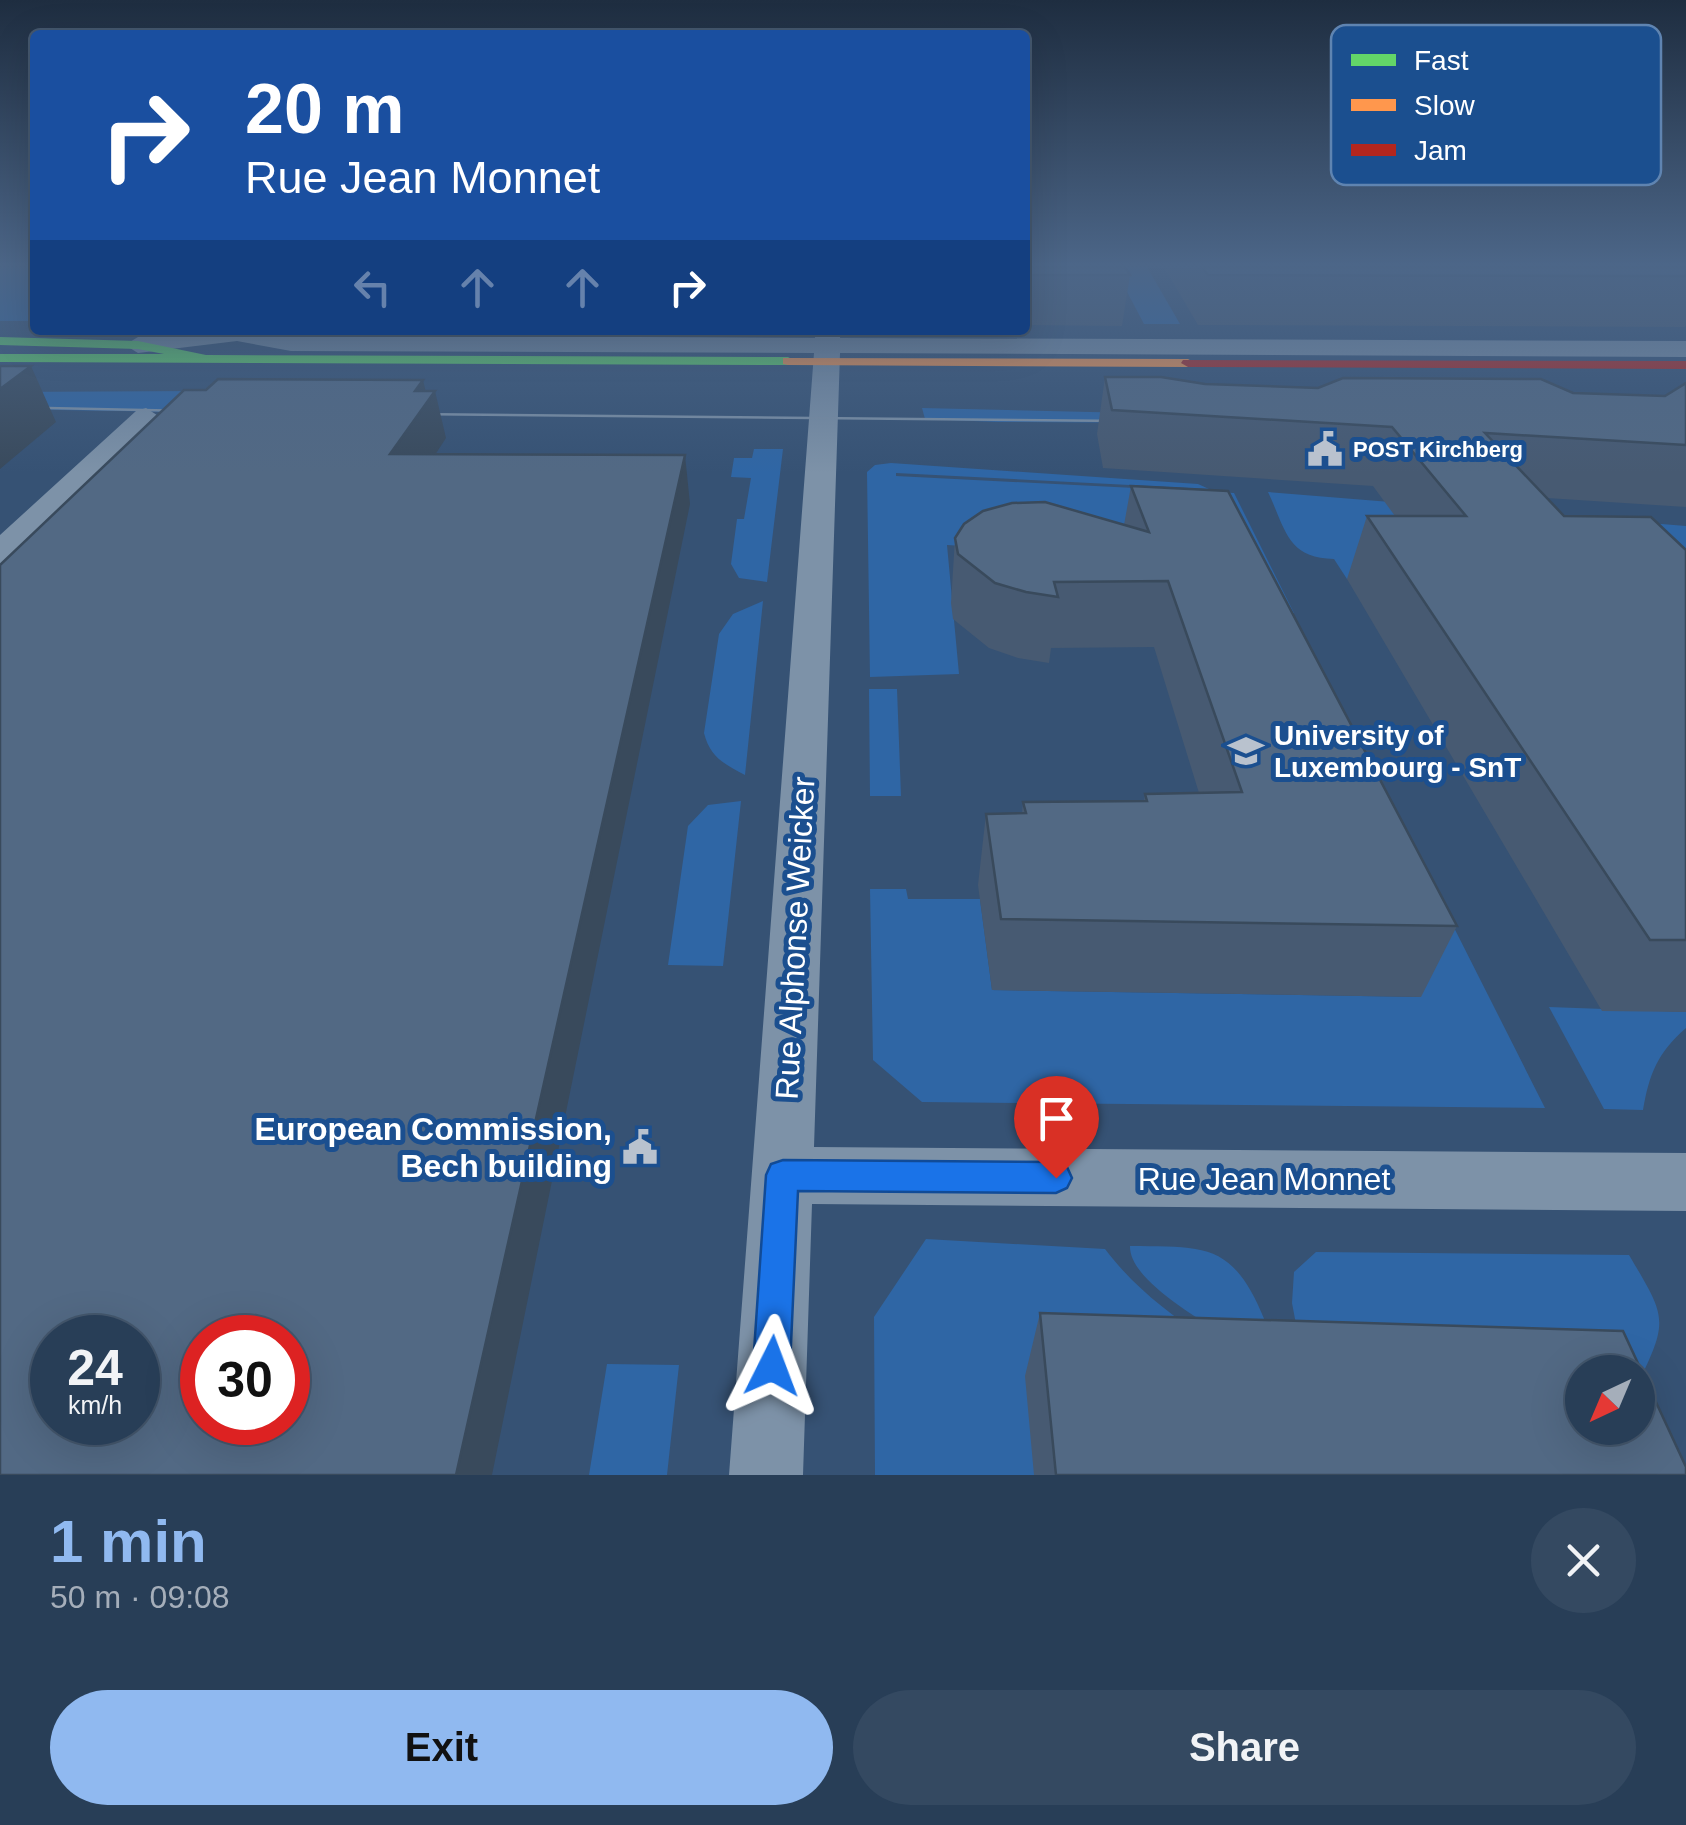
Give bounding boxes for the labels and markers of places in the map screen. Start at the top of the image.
public building icon: POST Kirchberg [1306,430,1344,468]
place label: POST Kirchberg [1353,437,1523,462]
place label: University of Luxembourg - SnT [1274,720,1521,783]
school or university icon: University of Luxembourg - SnT [1227,732,1265,770]
pin [1014,1076,1099,1179]
place label: European Commission, Bech building [255,1111,612,1184]
public building icon: European Commission, Bech building [621,1128,659,1166]

